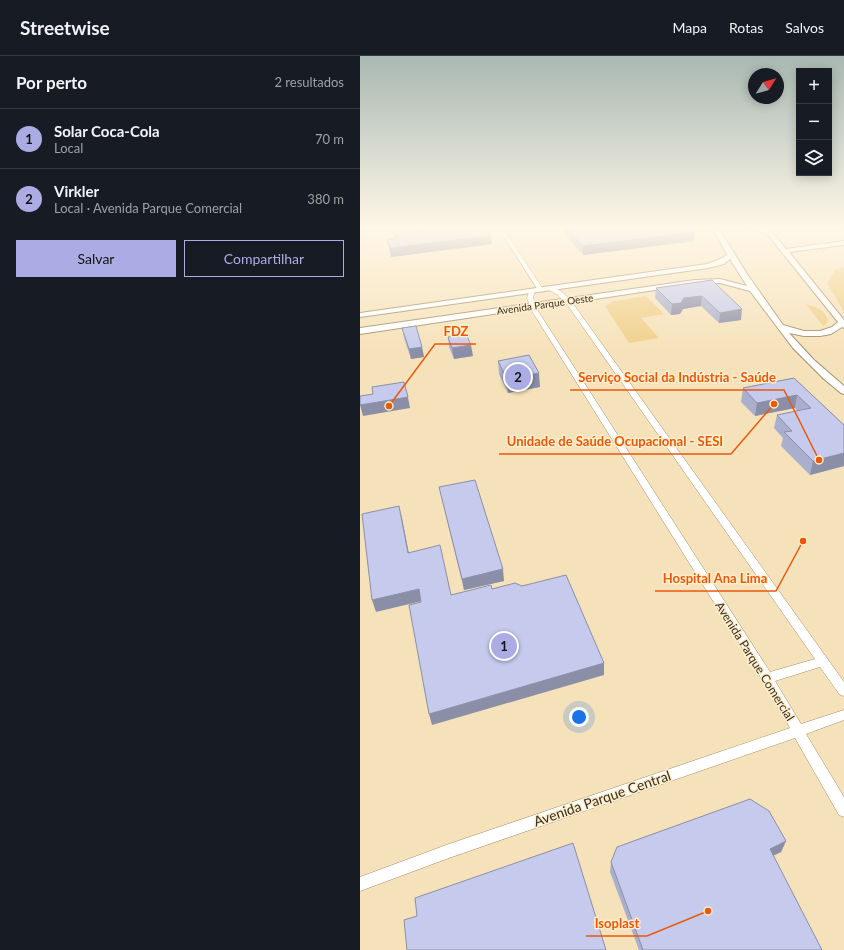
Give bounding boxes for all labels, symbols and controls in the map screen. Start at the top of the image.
text: Streetwise [20,16,110,39]
text: Mapa [672,19,707,36]
text: Rotas [729,19,763,36]
text: Salvos [785,19,824,36]
north arrow [748,68,784,104]
map controls [796,68,832,176]
button: + [796,68,832,104]
text: Por perto [16,72,87,93]
text: 2 resultados [274,74,344,90]
button: − [796,104,832,140]
text: Solar Coca-Cola [54,122,160,140]
text: 1 [25,131,33,147]
text: 70 m [315,131,344,147]
text: Local [54,140,83,156]
button: layers [796,140,832,176]
text: Virkler [54,182,99,200]
text: 2 [25,191,33,207]
text: 380 m [307,191,344,207]
text: Local · Avenida Parque Comercial [54,200,242,216]
button: Salvar [16,240,176,277]
button: Compartilhar [184,240,344,277]
street label: Avenida Parque Oeste [496,291,594,317]
callout: FDZ [435,319,476,344]
text: FDZ [444,323,469,339]
pin: 2 [505,362,531,392]
callout: Serviço Social da Indústria - Saúde [570,365,784,390]
text: Serviço Social da Indústria - Saúde [578,369,776,385]
callout: Unidade de Saúde Ocupacional - SESI [499,429,731,454]
text: Unidade de Saúde Ocupacional - SESI [507,433,723,449]
callout: Hospital Ana Lima [655,566,776,591]
text: Hospital Ana Lima [663,570,767,586]
street label: Avenida Parque Comercial [712,599,798,723]
pin: 1 [491,631,517,661]
your location [569,707,589,727]
street label: Avenida Parque Central [531,767,673,829]
callout: Isoplast [586,911,647,936]
text: Isoplast [595,915,639,931]

